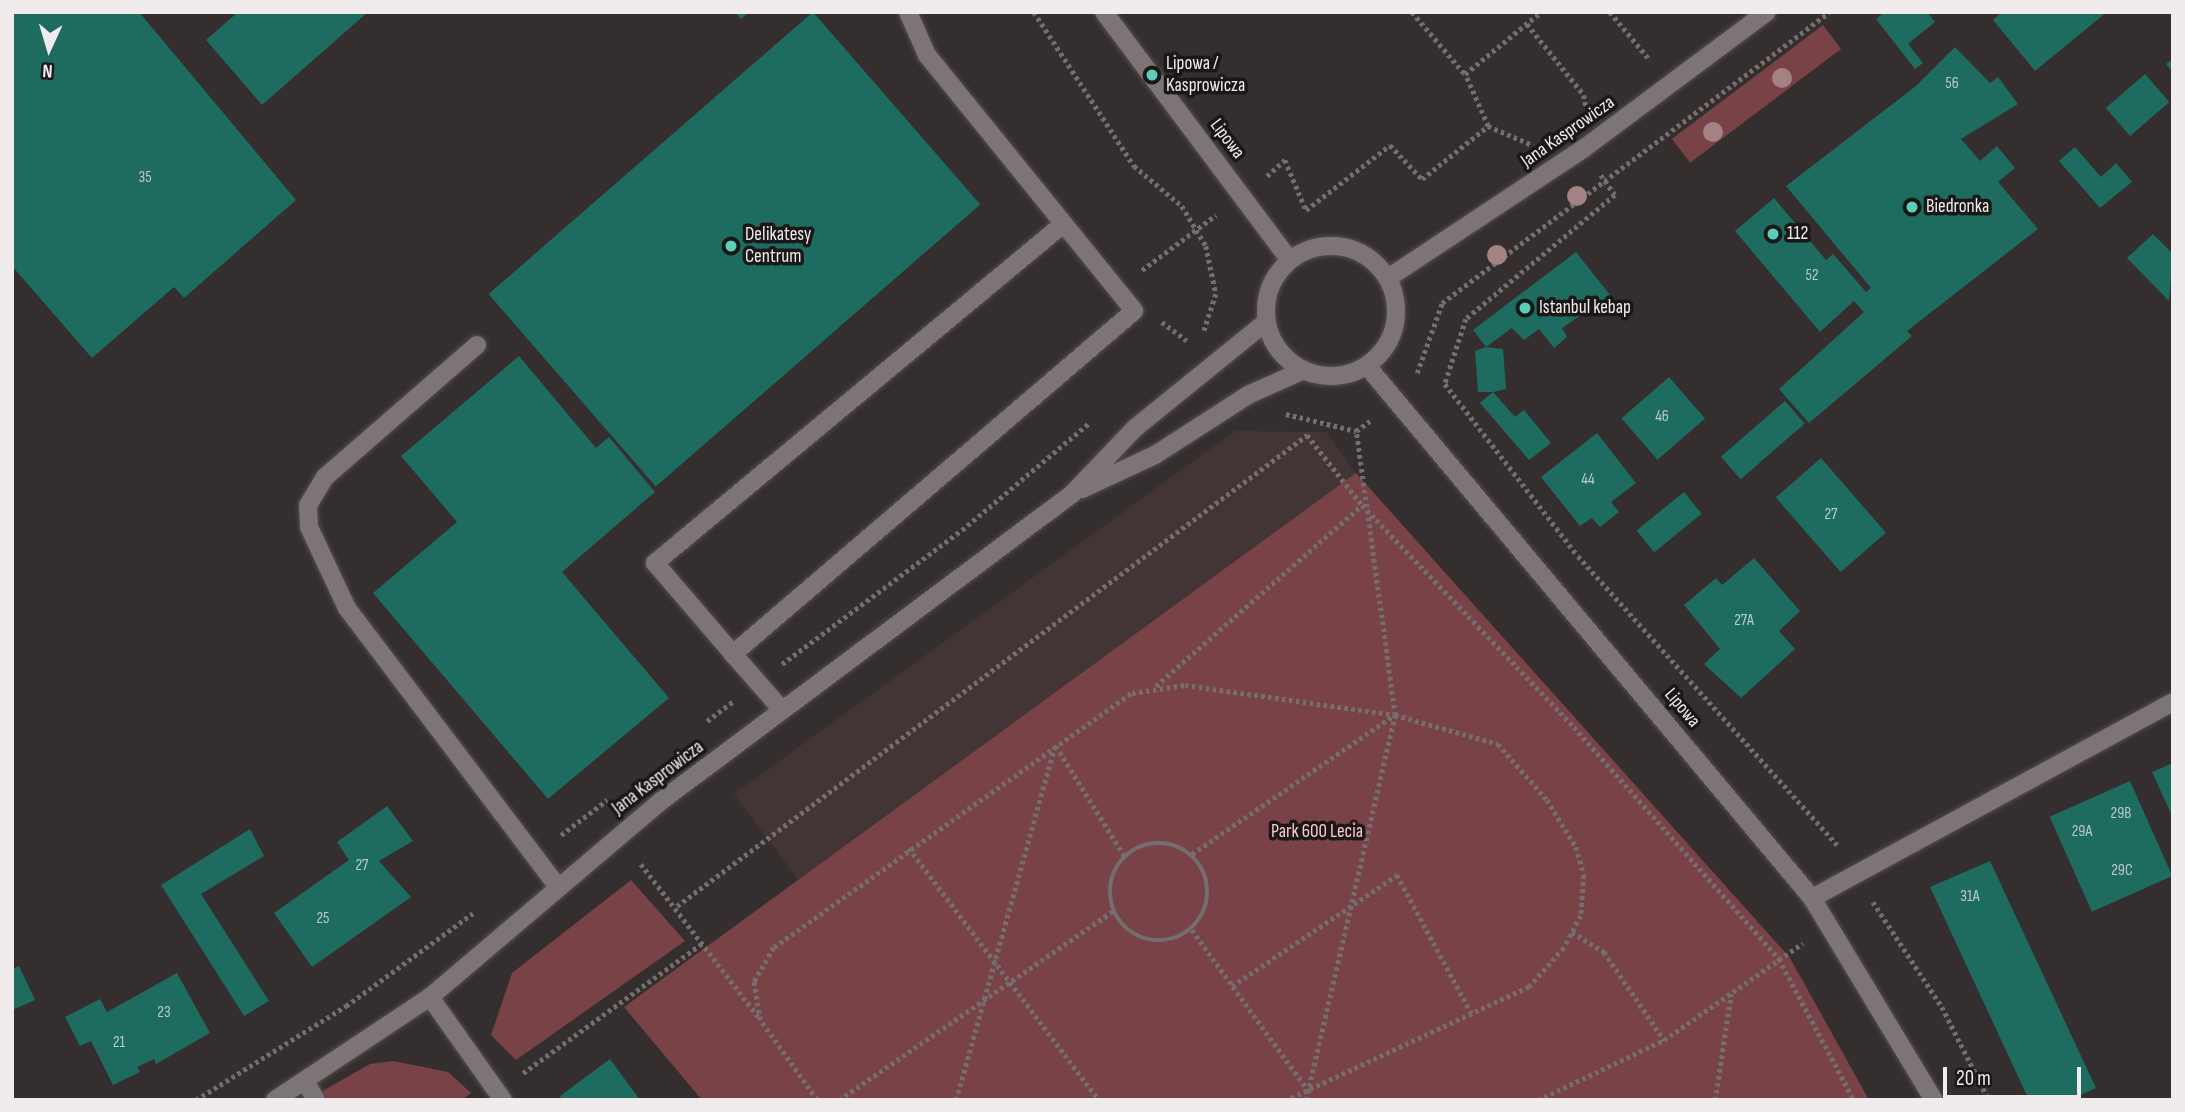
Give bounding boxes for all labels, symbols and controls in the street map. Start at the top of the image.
north arrow [14,14,84,84]
place label: Lipowa / Kasprowicza [1166,53,1245,97]
text: N [42,59,53,82]
marker: Lipowa / Kasprowicza [1144,67,1160,83]
house number: 56 [1945,74,1959,94]
street label: Jana Kasprowicza [1517,91,1619,173]
street label: Lipowa [1205,115,1249,163]
house number: 35 [138,168,152,188]
place label: Biedronka [1926,196,1989,218]
marker: Biedronka [1904,199,1920,215]
place label: 112 [1787,223,1808,245]
place label: Delikatesy Centrum [745,224,811,268]
marker: 112 [1765,226,1781,242]
marker: Delikatesy Centrum [723,238,739,254]
house number: 52 [1805,266,1819,286]
place label: Istanbul kebap [1539,297,1631,319]
marker: Istanbul kebap [1517,300,1533,316]
house number: 46 [1655,407,1669,427]
house number: 44 [1581,470,1595,490]
house number: 27 [1824,505,1838,525]
house number: 27A [1734,611,1754,631]
street label: Lipowa [1659,684,1705,732]
street label: Jana Kasprowicza [608,736,708,820]
house number: 29B [2111,804,2131,824]
park label: Park 600 Lecia [1271,821,1363,843]
house number: 29A [2072,822,2092,842]
house number: 27 [355,856,369,876]
house number: 29C [2111,861,2133,881]
house number: 31A [1960,887,1980,907]
house number: 25 [316,909,330,929]
house number: 23 [157,1003,171,1023]
house number: 21 [113,1033,125,1053]
scale bar [1947,1052,2085,1096]
text: 20 m [1956,1066,1991,1091]

